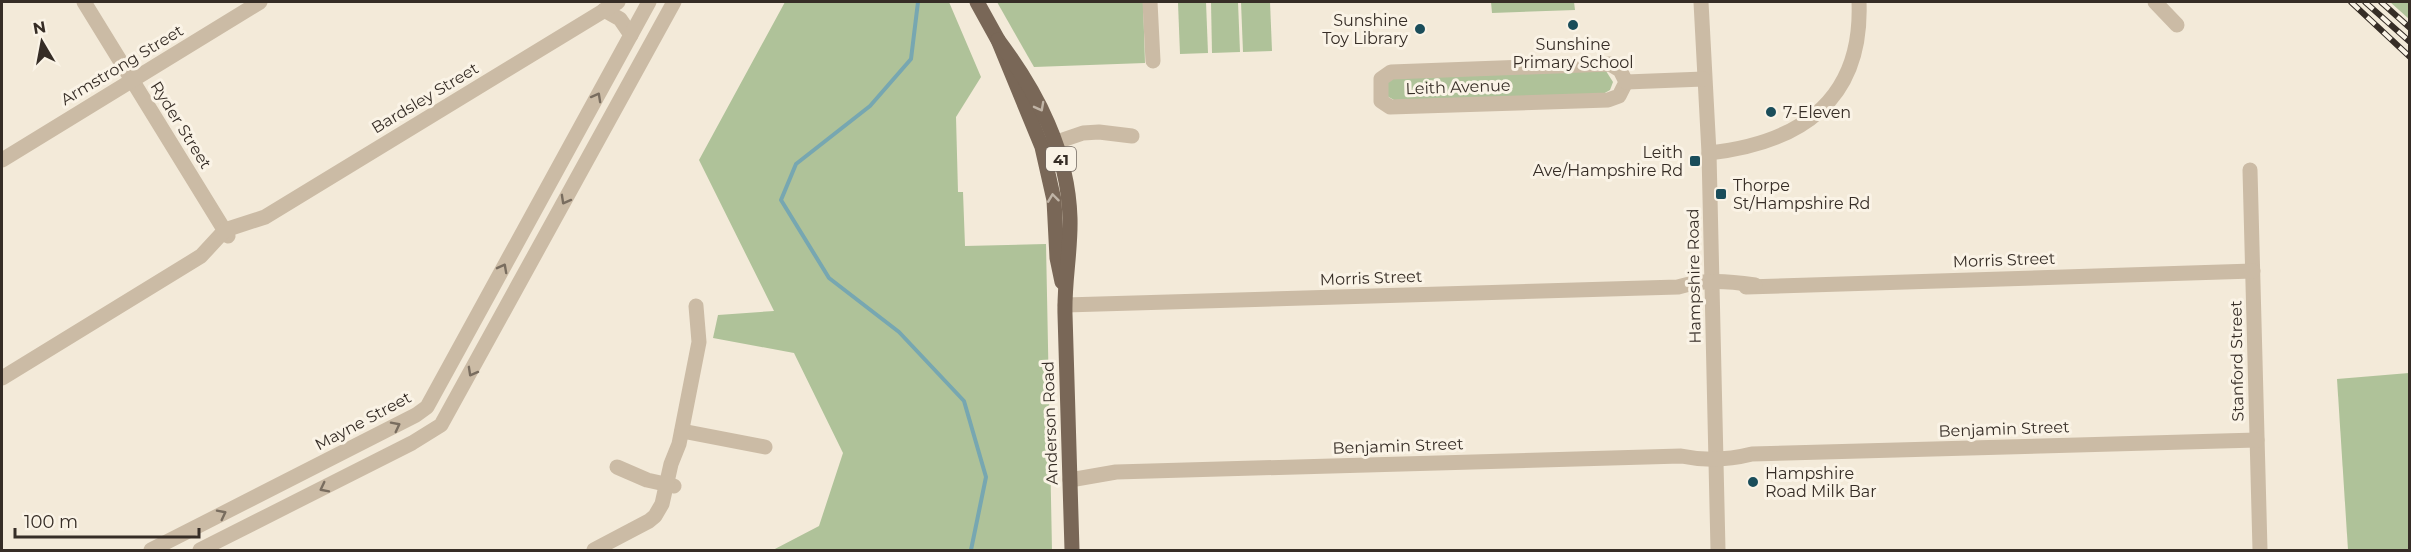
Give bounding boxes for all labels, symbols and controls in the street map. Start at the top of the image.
place label: Sunshine Toy Library [1322,11,1408,48]
north arrow [12,12,72,72]
text: N [31,17,48,38]
marker: Sunshine Primary School [1566,18,1580,32]
street label: Armstrong Street [57,21,187,109]
marker: Sunshine Toy Library [1413,22,1427,36]
place label: Sunshine Primary School [1512,35,1634,72]
street label: Bardsley Street [368,58,482,137]
street label: Leith Avenue [1405,76,1511,98]
street label: Ryder Street [147,78,216,173]
one-way arrow [589,93,601,103]
one-way arrow [1033,101,1044,111]
place label: 7-Eleven [1783,103,1851,122]
marker: 7-Eleven [1764,105,1778,119]
place label: Leith Ave/Hampshire Rd [1533,143,1683,180]
road number: 41 [1046,147,1076,171]
marker: Leith Ave/Hampshire Rd [1688,154,1702,168]
place label: Thorpe St/Hampshire Rd [1733,176,1870,213]
marker: Thorpe St/Hampshire Rd [1714,187,1728,201]
one-way arrow [1047,193,1060,202]
one-way arrow [561,194,572,204]
street label: Hampshire Road [1683,208,1705,344]
street label: Morris Street [1952,249,2056,271]
one-way arrow [496,264,507,274]
street label: Morris Street [1319,267,1423,289]
street label: Stanford Street [2226,300,2248,422]
street label: Anderson Road [1038,361,1062,485]
one-way arrow [468,365,479,376]
street label: Mayne Street [312,387,415,454]
street label: Benjamin Street [1938,417,2070,441]
one-way arrow [390,422,400,433]
street label: Benjamin Street [1332,434,1464,458]
place label: Hampshire Road Milk Bar [1765,464,1877,501]
marker: Hampshire Road Milk Bar [1746,475,1760,489]
one-way arrow [319,480,330,492]
scale bar [15,501,200,539]
one-way arrow [216,510,227,522]
text: 100 m [24,511,78,533]

